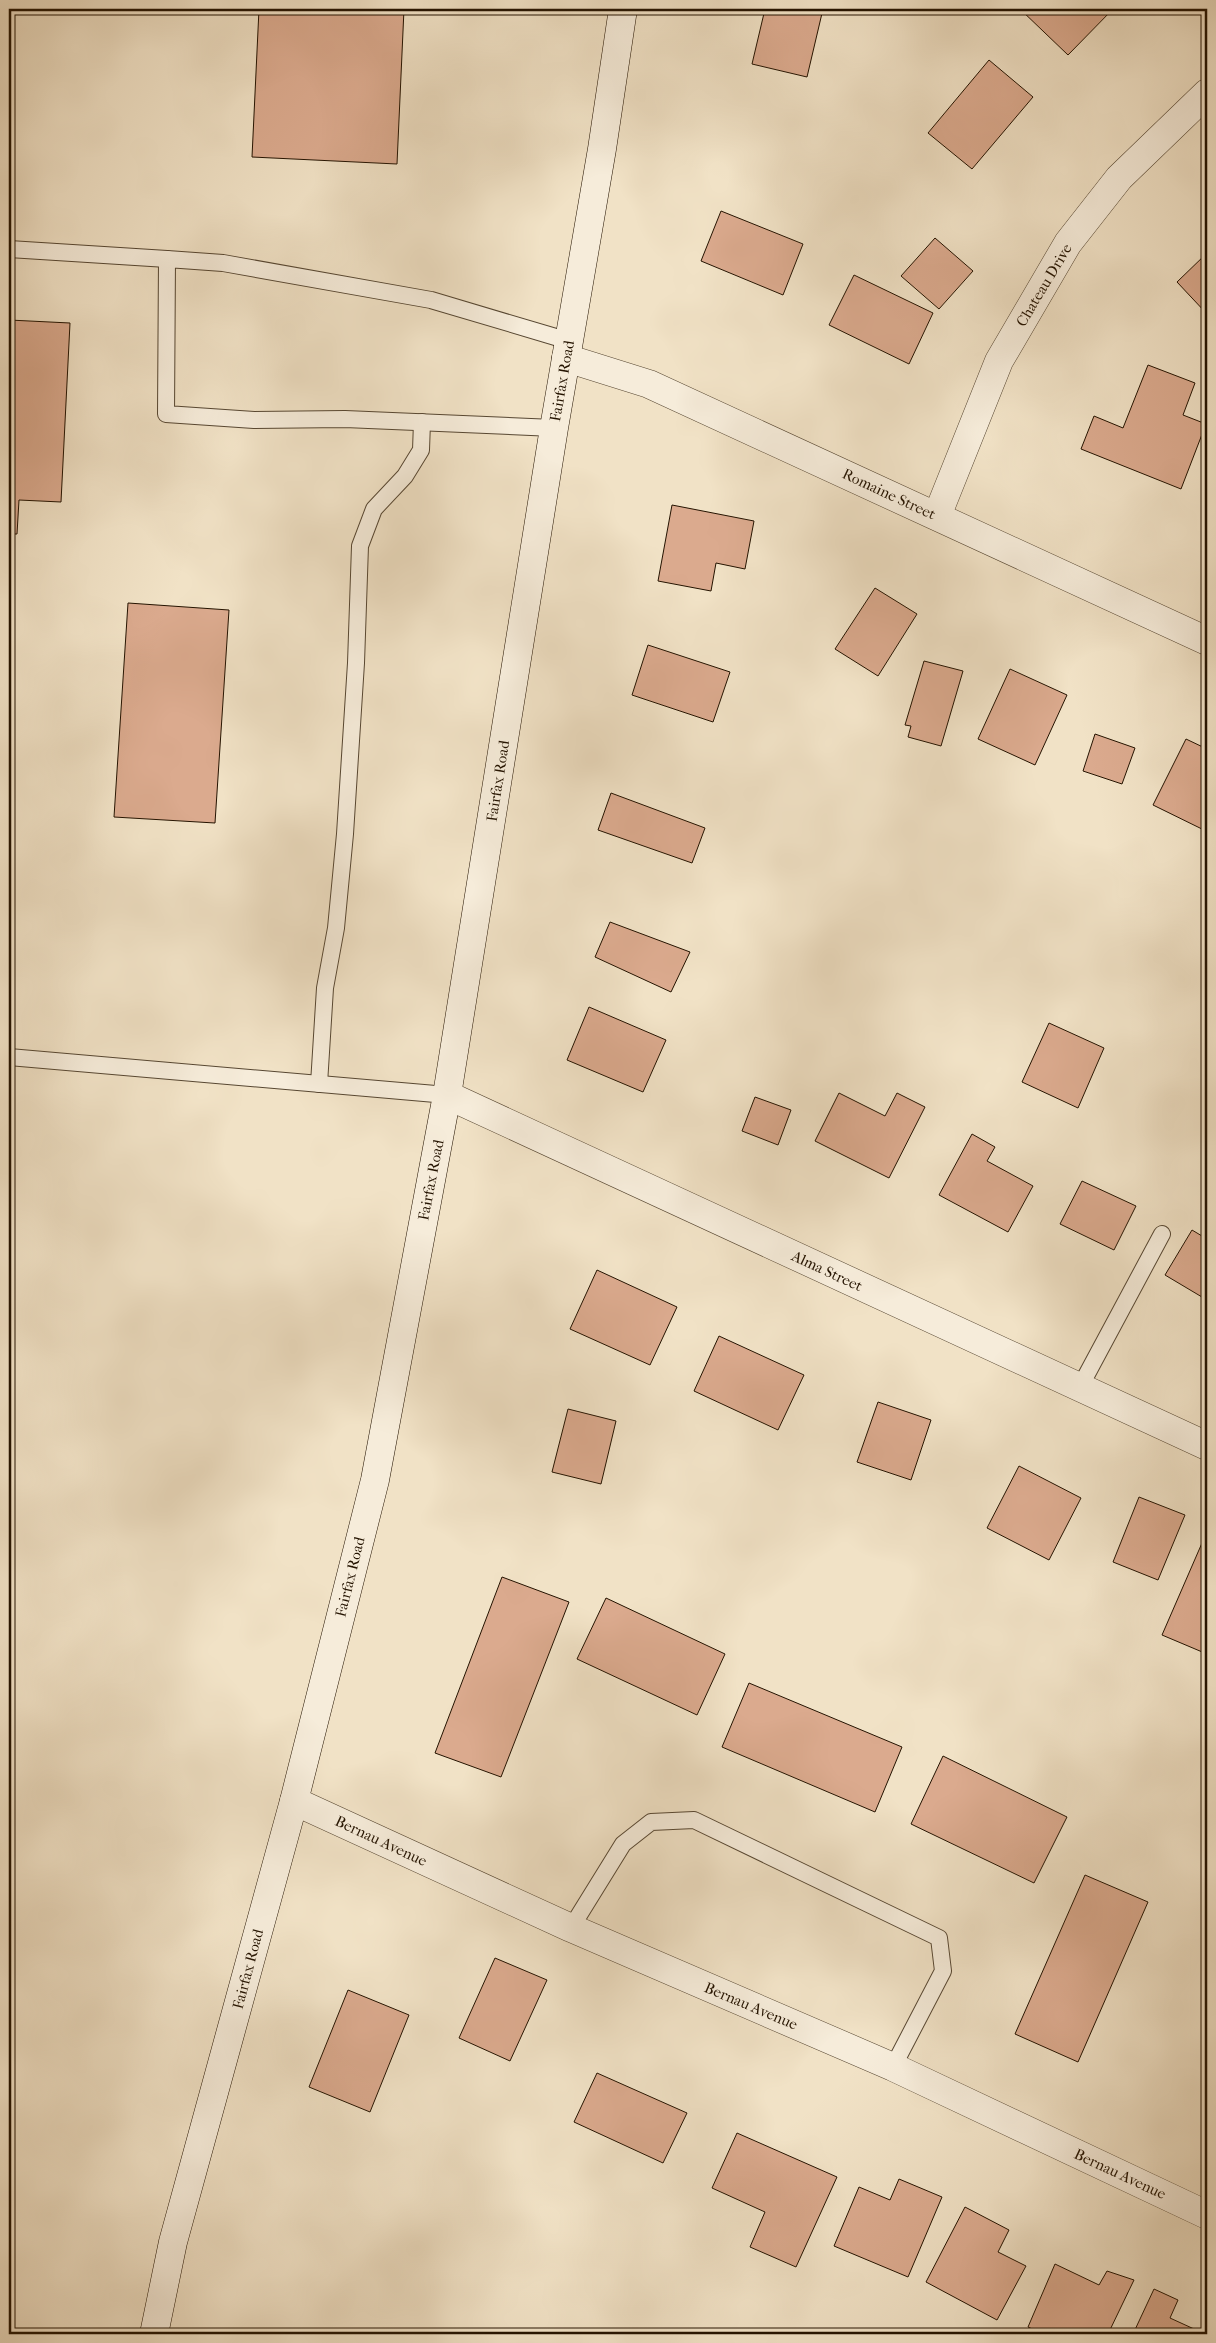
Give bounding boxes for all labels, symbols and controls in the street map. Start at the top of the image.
street label: Chateau Drive [1012,240,1076,330]
street label: Fairfax Road [546,338,578,423]
street label: Romaine Street [839,465,939,524]
street label: Fairfax Road [483,738,513,823]
street label: Fairfax Road [414,1137,448,1222]
street label: Alma Street [788,1246,866,1296]
street label: Fairfax Road [331,1534,369,1619]
street label: Bernau Avenue [332,1812,430,1870]
street label: Fairfax Road [229,1926,268,2011]
street label: Bernau Avenue [702,1978,801,2034]
street label: Bernau Avenue [1071,2145,1169,2203]

